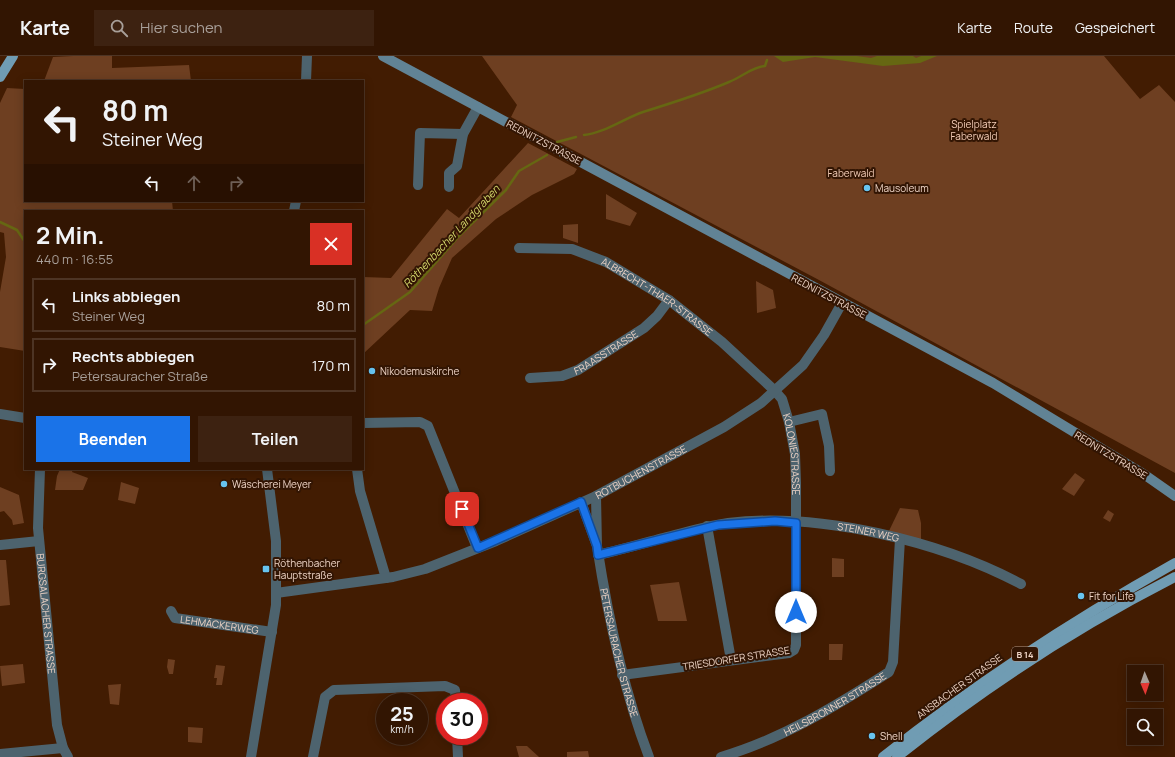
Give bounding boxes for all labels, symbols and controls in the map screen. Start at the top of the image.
search box [94,10,374,46]
text: Karte [20,15,70,41]
icon: search [108,17,130,39]
text: Hier suchen [140,17,222,38]
text: Karte [957,18,992,37]
text: Route [1014,18,1053,37]
text: Gespeichert [1075,18,1155,37]
text: 80 m [102,91,168,129]
icon: left [36,96,88,148]
street label: REDNITZSTRASSE [504,116,584,168]
park label: Spielplatz Faberwald [951,117,998,143]
text: Steiner Weg [102,127,203,151]
park label: Faberwald [828,166,875,180]
icon: left [141,172,163,194]
icon: ahead [183,172,205,194]
icon: right [225,172,247,194]
water label: Röthenbacher Landgraben [399,181,503,291]
place label: Mausoleum [875,181,929,195]
marker: Mausoleum [862,183,872,193]
text: 2 Min. [36,218,105,251]
button: close [310,223,352,265]
text: 440 m · 16:55 [36,250,113,268]
street label: ALBRECHT-THAER-STRASSE [600,254,716,339]
street label: REDNITZSTRASSE [789,270,869,322]
text: Links abbiegen [72,286,180,307]
icon: left [38,294,60,316]
text: 80 m [316,295,350,316]
text: Steiner Weg [72,307,145,325]
street label: FRAASSTRASSE [572,327,641,378]
text: Rechts abbiegen [72,346,194,367]
icon: right [38,354,60,376]
text: 170 m [312,355,350,376]
place label: Nikodemuskirche [380,364,460,378]
marker: Nikodemuskirche [367,366,377,376]
text: Petersauracher Straße [72,367,208,385]
street label: KOLONIESTRASSE [780,412,803,495]
button: Beenden [36,416,190,462]
button: Teilen [198,416,352,462]
street label: REDNITZSTRASSE [1072,428,1150,482]
street label: ROTBUCHENSTRASSE [593,441,689,502]
place label: Wäscherei Meyer [232,477,312,491]
marker: Wäscherei Meyer [219,479,229,489]
pin [445,492,479,526]
icon: arrive [451,498,473,520]
street label: STEINER WEG [836,519,901,545]
street label: BURGSALACHER STRASSE [33,553,59,675]
place label: Röthenbacher Hauptstraße [274,556,341,582]
marker: Röthenbacher Hauptstraße [261,564,271,574]
street label: PETERSAURACHER STRASSE [597,587,642,719]
place label: Fit for Life [1089,589,1134,603]
position arrow [775,591,817,633]
marker: Fit for Life [1076,591,1086,601]
street label: LEHMÄCKERWEG [179,612,260,637]
street label: TRIESDORFER STRASSE [681,643,791,673]
road number: B 14 [1012,647,1038,661]
street label: ANSBACHER STRASSE [913,650,1005,722]
north arrow [1127,665,1163,701]
map controls [1127,665,1163,745]
street label: HEILSBRONNER STRASSE [781,668,889,739]
speed limit sign: 30 [436,693,488,745]
text: 25 [390,700,414,727]
button: search [1127,709,1163,745]
text: km/h [390,722,414,736]
place label: Shell [880,729,903,743]
marker: Shell [867,731,877,741]

